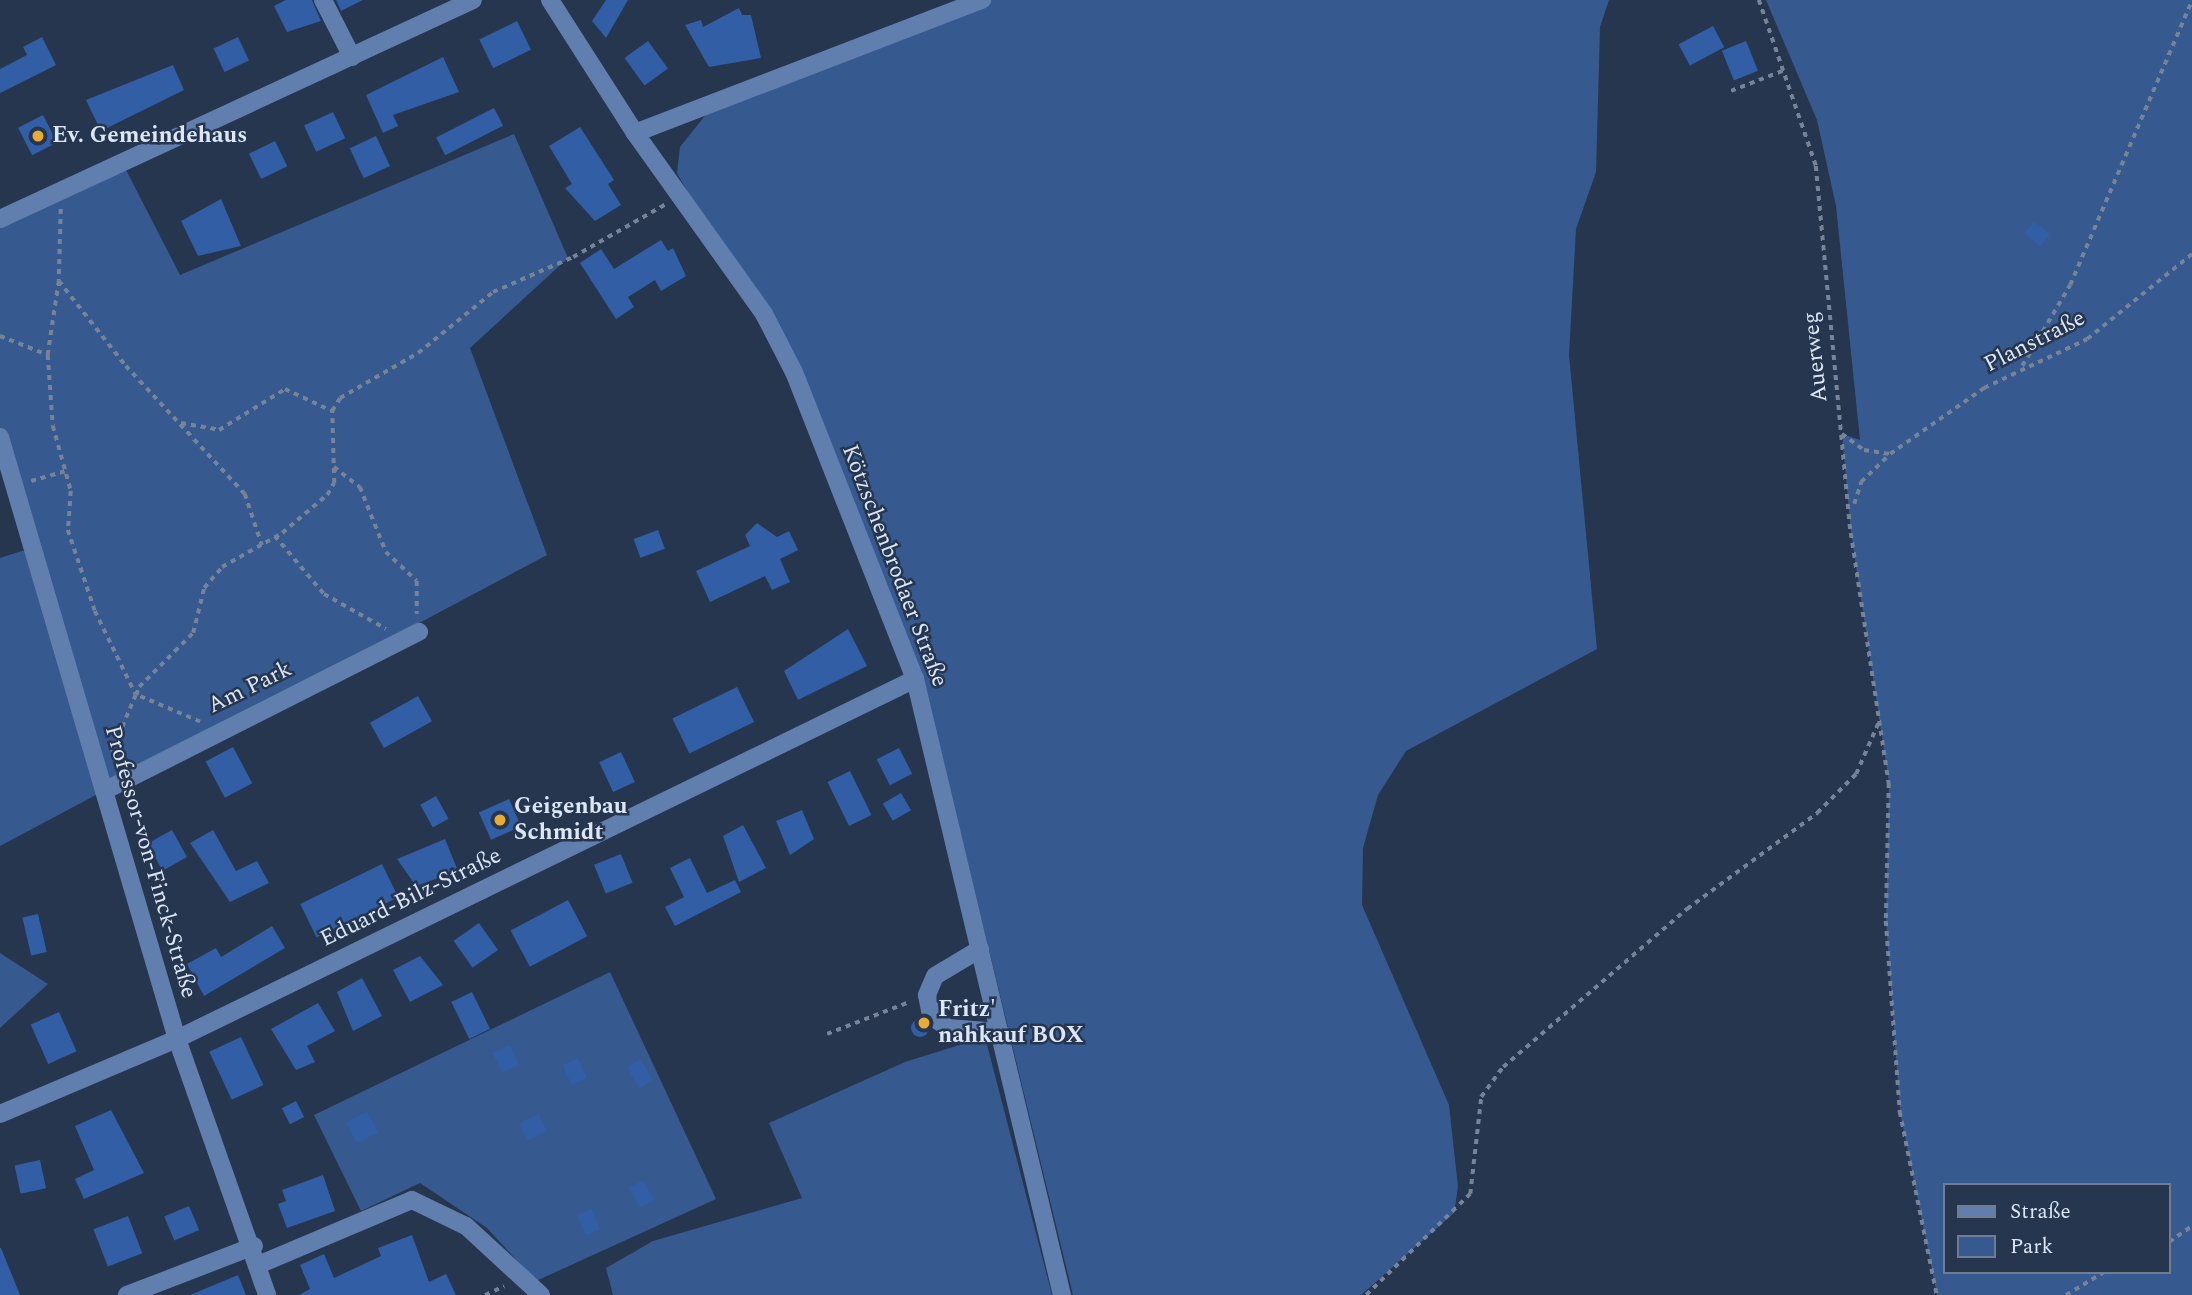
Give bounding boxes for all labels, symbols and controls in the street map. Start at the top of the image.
place label: Ev. Gemeindehaus [52,122,247,150]
marker: Ev. Gemeindehaus [30,128,46,144]
street label: Planstraße [1980,305,2090,379]
street label: Auerweg [1798,310,1834,404]
street label: Kötzschenbrodaer Straße [835,441,953,691]
street label: Am Park [203,656,297,720]
street label: Professor-von-Finck-Straße [98,723,202,1001]
place label: Geigenbau Schmidt [514,793,627,847]
marker: Geigenbau Schmidt [492,812,508,828]
street label: Eduard-Bilz-Straße [316,842,506,954]
place label: Fritz' nahkauf BOX [938,996,1084,1050]
marker: Fritz' nahkauf BOX [916,1015,932,1031]
legend [1944,1183,2171,1274]
text: Straße [2010,1196,2071,1228]
text: Park [2010,1231,2053,1263]

